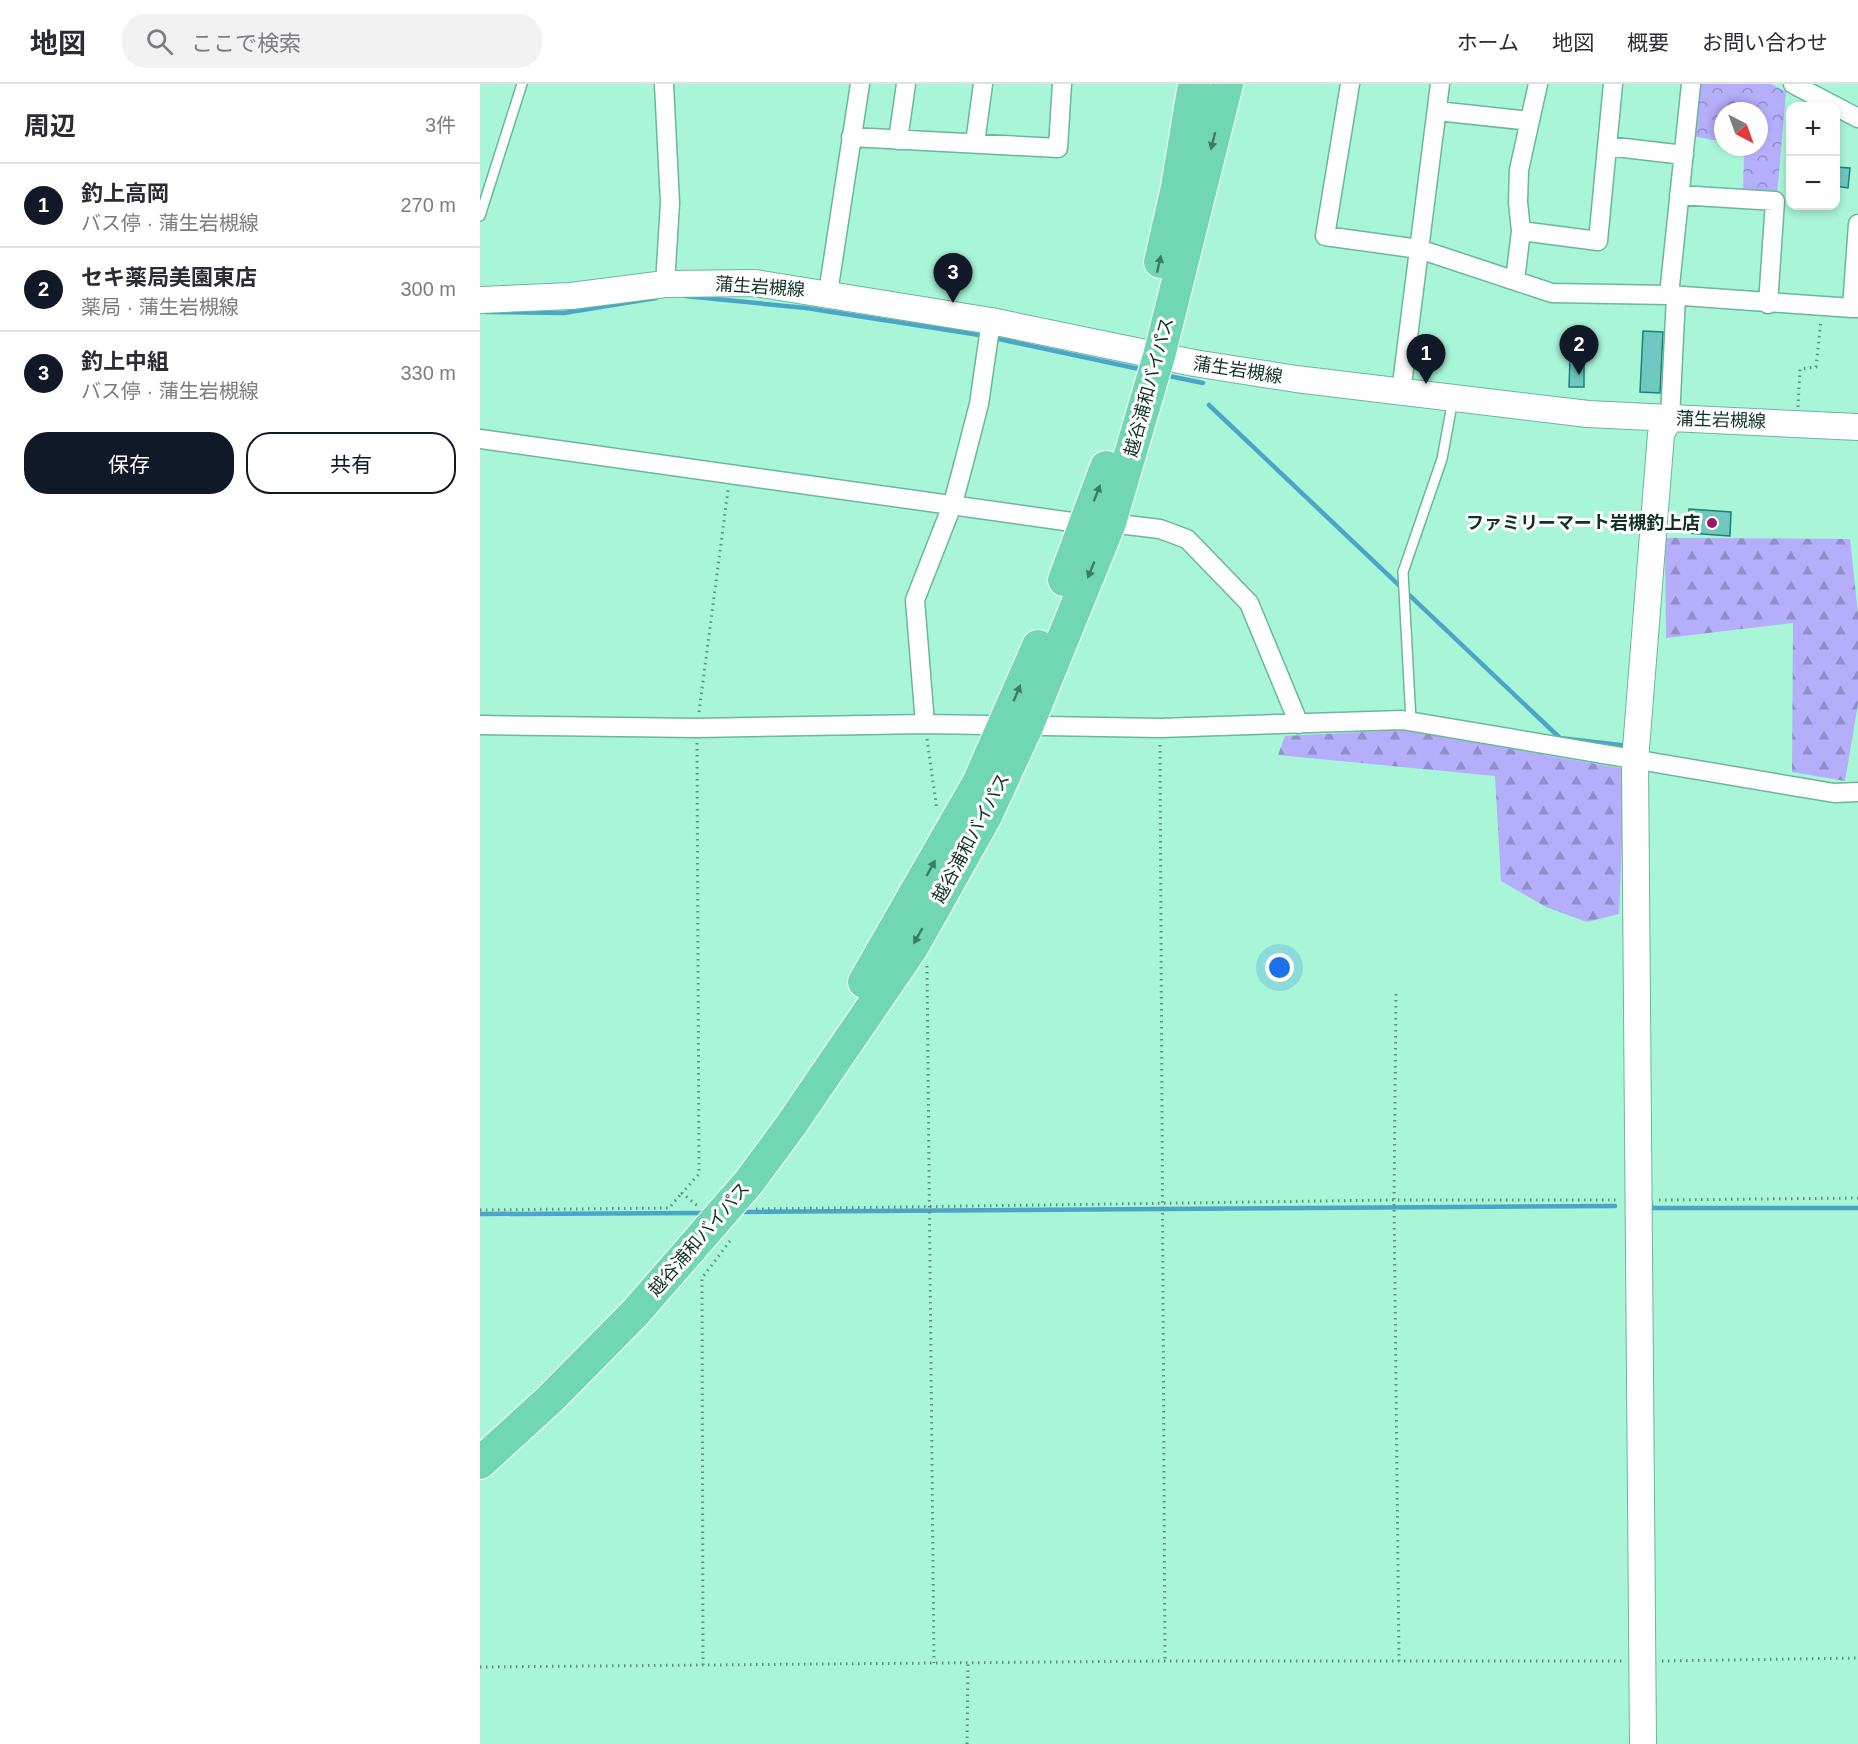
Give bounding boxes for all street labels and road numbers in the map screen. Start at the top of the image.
street label: 蒲生岩槻線 [714,274,806,300]
street label: 越谷浦和バイパス [1121,315,1177,459]
street label: 蒲生岩槻線 [1192,353,1284,387]
street label: 蒲生岩槻線 [1676,408,1766,432]
street label: 越谷浦和バイパス [928,770,1014,906]
street label: 越谷浦和バイパス [644,1178,754,1300]

